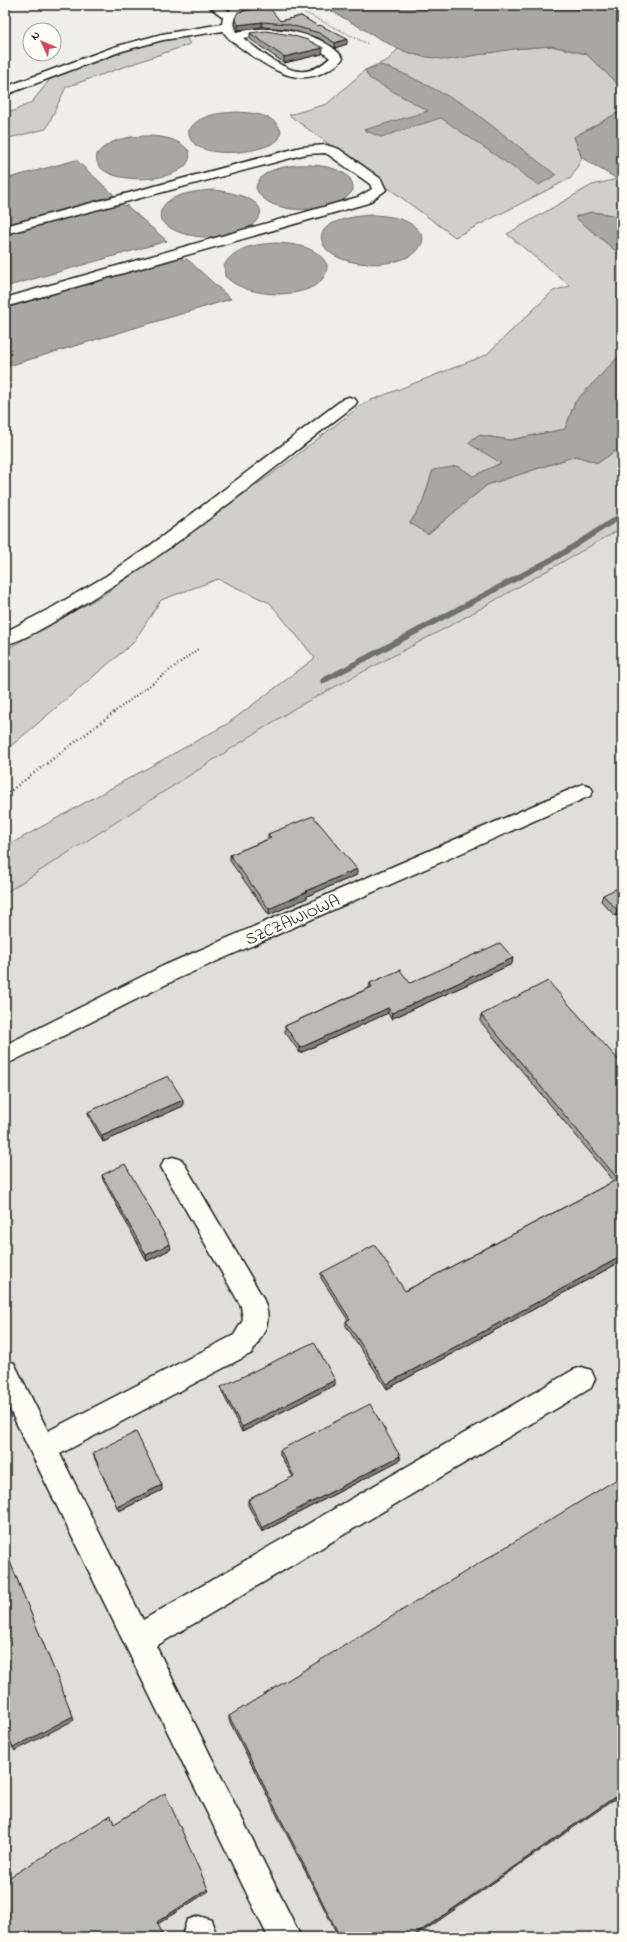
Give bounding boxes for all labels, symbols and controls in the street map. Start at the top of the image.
north arrow [22,22,62,62]
text: N [27,28,44,44]
street label: SZCZAWIOWA [241,888,344,952]

